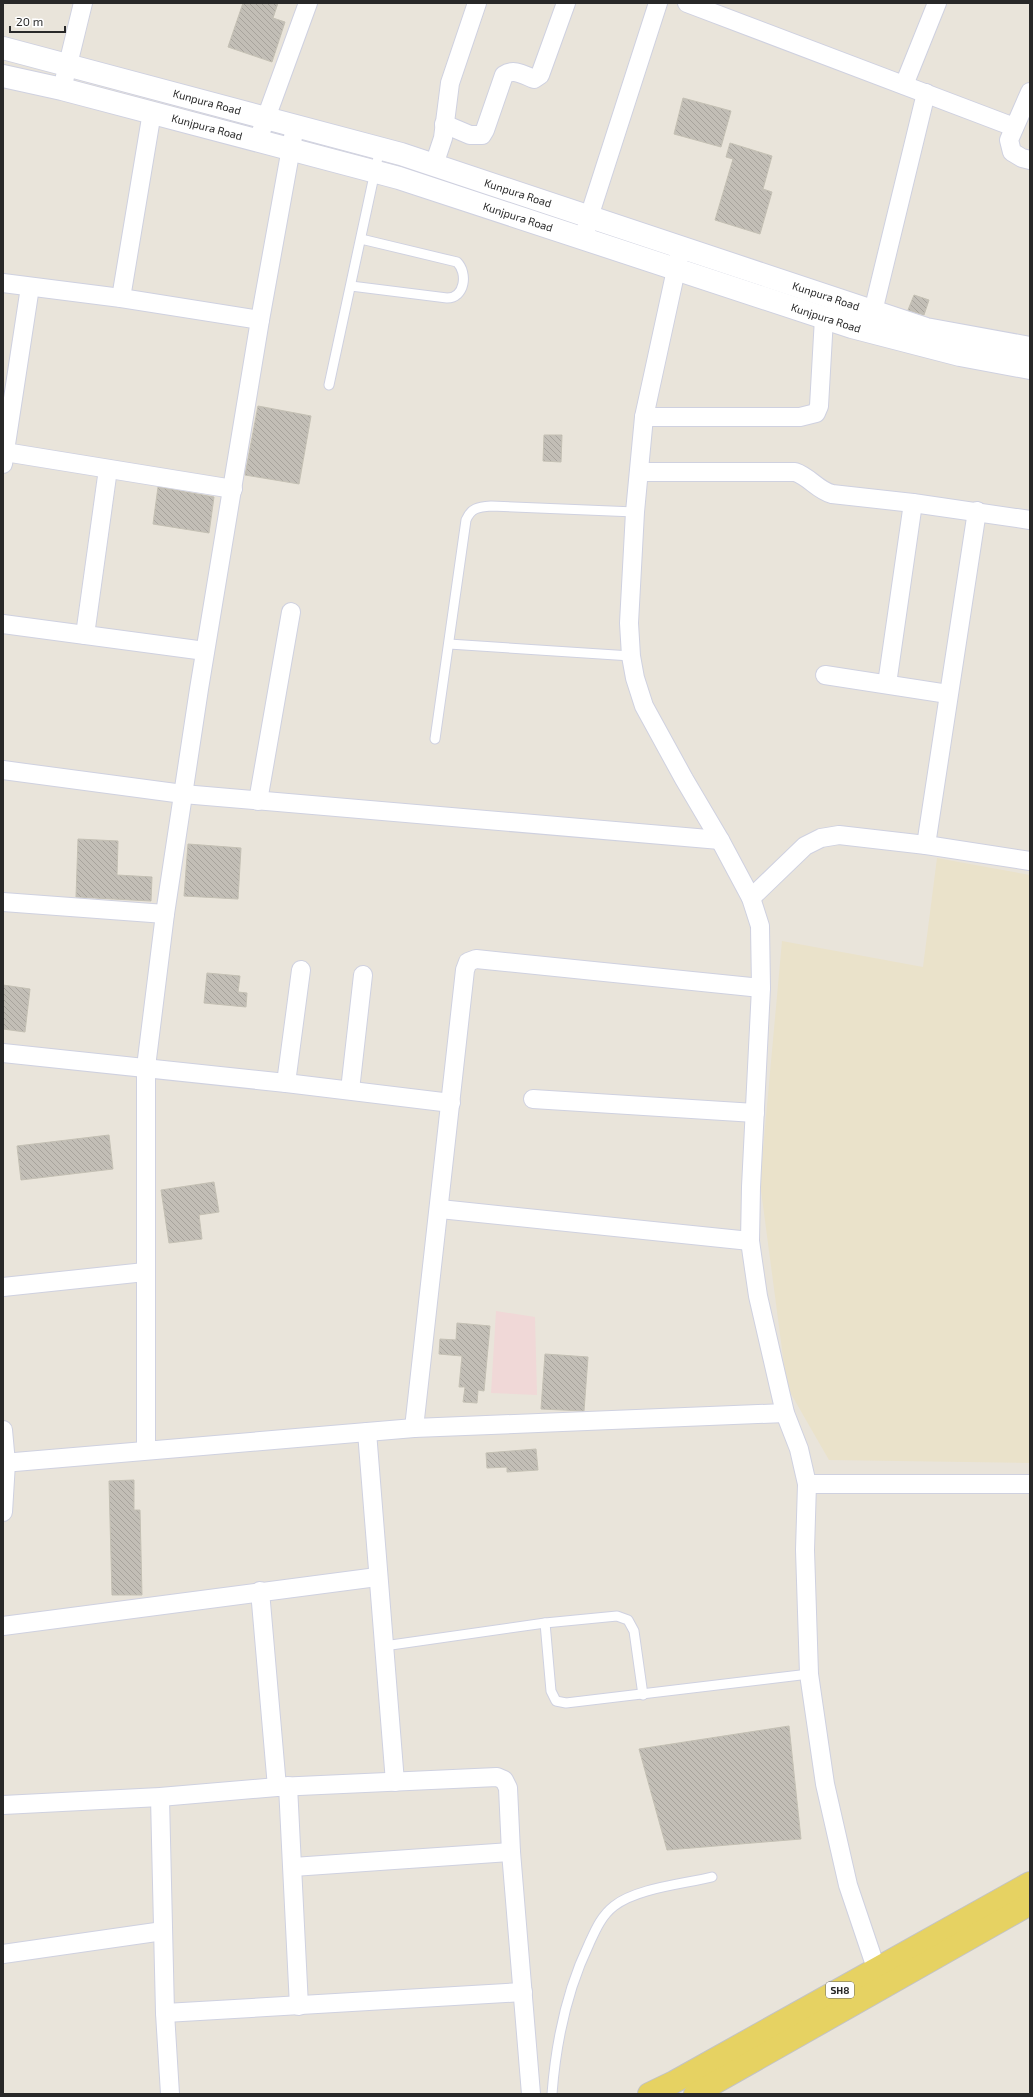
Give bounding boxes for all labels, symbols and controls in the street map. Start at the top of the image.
scale bar [10,8,65,34]
text: 20 m [16,14,43,28]
street label: Kunpura Road [172,86,243,117]
street label: Kunjpura Road [170,111,244,143]
street label: Kunpura Road [483,176,553,210]
street label: Kunjpura Road [481,199,555,235]
street label: Kunpura Road [791,279,861,313]
street label: Kunjpura Road [789,300,863,336]
road number: SH8 [826,1982,854,1998]

